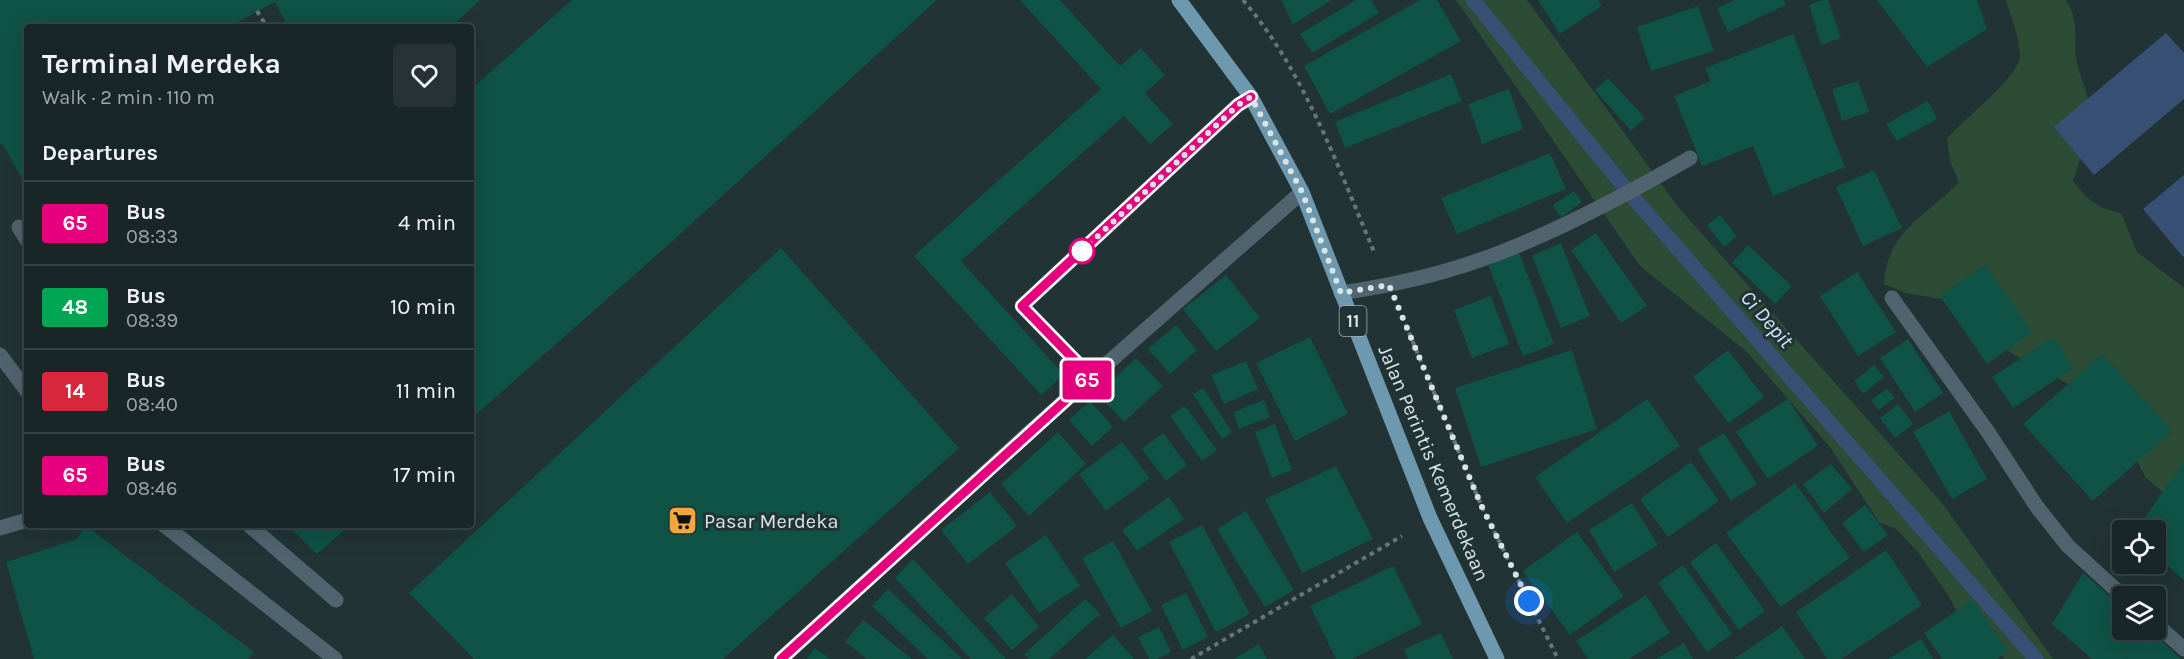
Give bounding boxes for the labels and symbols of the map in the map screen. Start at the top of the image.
unlabelled marker [1069,238,1095,264]
water label: Ci Depit [1736,285,1799,353]
road number: 11 [1340,306,1366,336]
street label: Jalan Perintis Kemerdekaan [1373,342,1494,585]
line badge: 65 [1060,360,1114,400]
supermarket icon: Pasar Merdeka [667,505,699,537]
place label: Pasar Merdeka [704,510,838,533]
your location [1514,586,1544,616]

